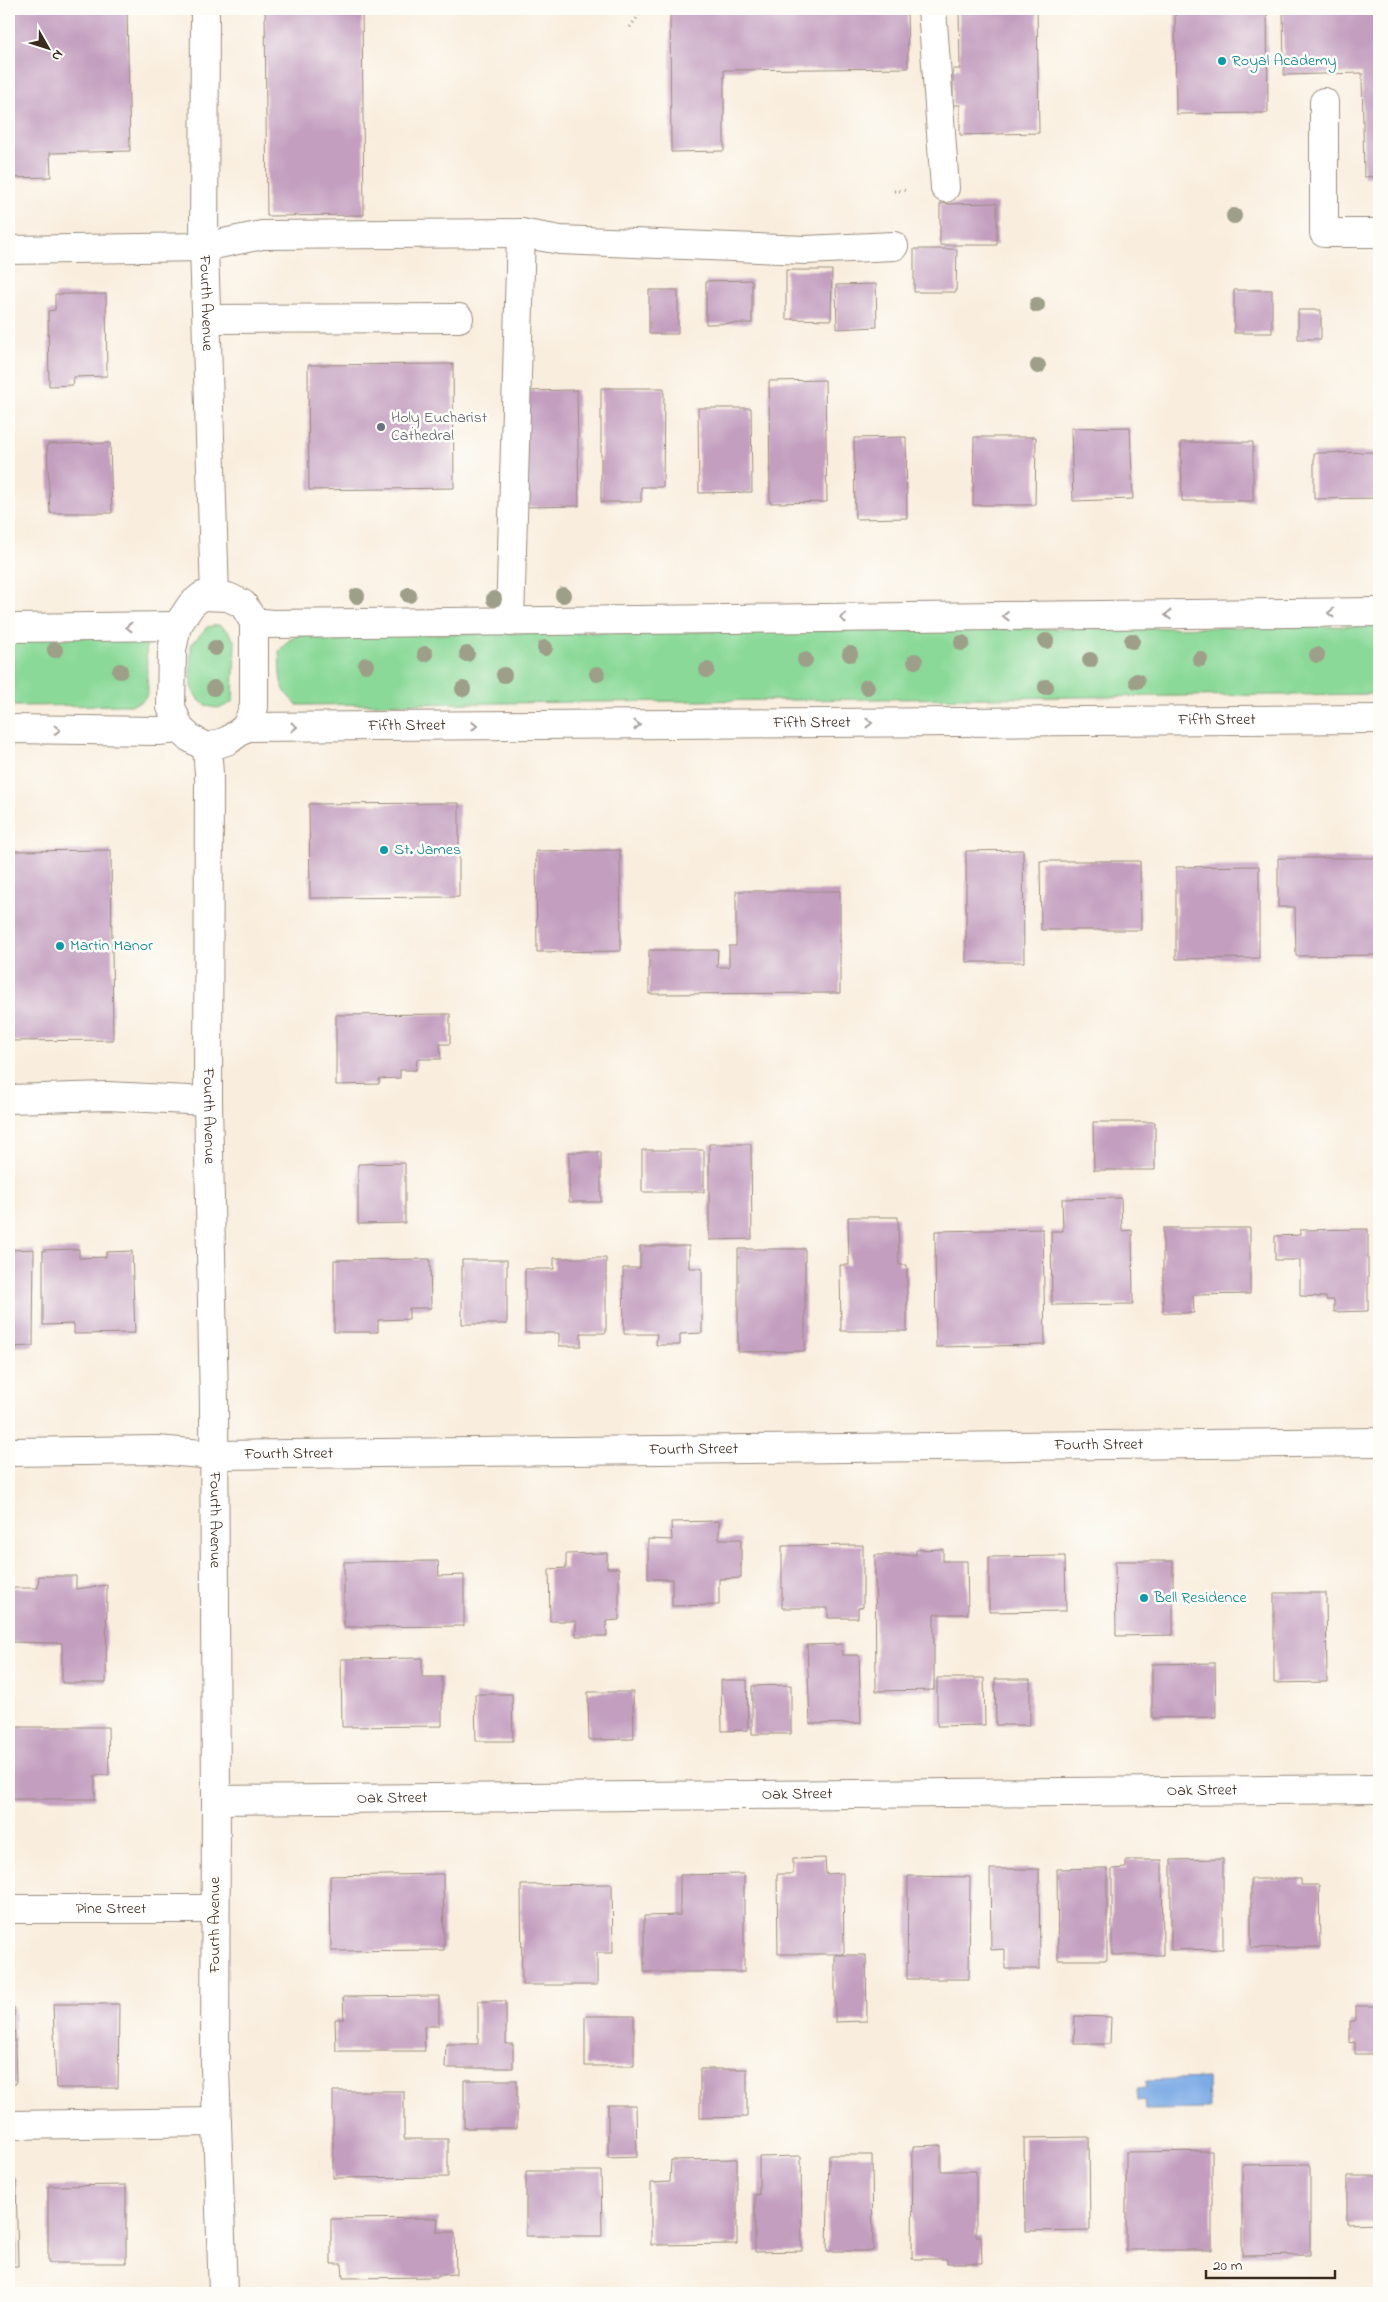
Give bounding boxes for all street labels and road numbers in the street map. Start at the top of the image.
street label: Fourth Avenue [192,254,219,352]
street label: Fifth Street [1177,708,1256,732]
street label: Fifth Street [772,711,851,735]
street label: Fifth Street [367,714,446,738]
street label: Fourth Avenue [196,1067,221,1165]
street label: Fourth Street [1053,1433,1144,1458]
street label: Fourth Street [648,1437,739,1462]
street label: Fourth Street [243,1442,334,1467]
street label: Fourth Avenue [202,1471,227,1569]
street label: Oak Street [1167,1778,1238,1803]
street label: Oak Street [762,1782,833,1807]
street label: Oak Street [357,1786,428,1811]
street label: Fourth Avenue [203,1876,227,1974]
street label: Pine Street [76,1897,147,1921]

